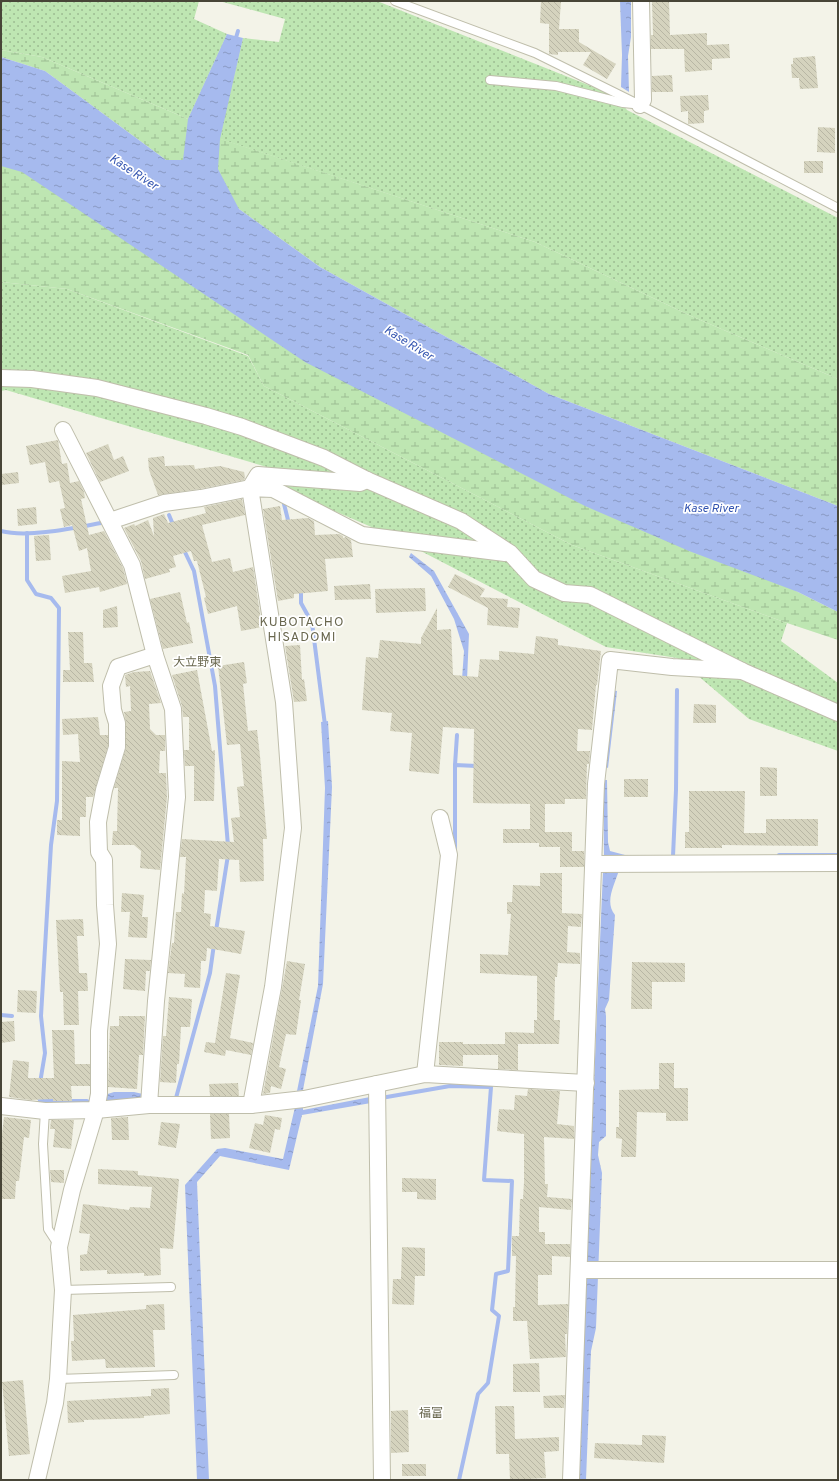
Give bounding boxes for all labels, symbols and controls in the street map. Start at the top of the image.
water label: Kase River [106,151,162,195]
water label: Kase River [381,322,437,366]
water label: Kase River [684,501,740,517]
district label: KUBOTACHO HISADOMI [260,615,344,646]
district label: 大立野東 [173,655,221,671]
district label: 福富 [419,1406,443,1422]

